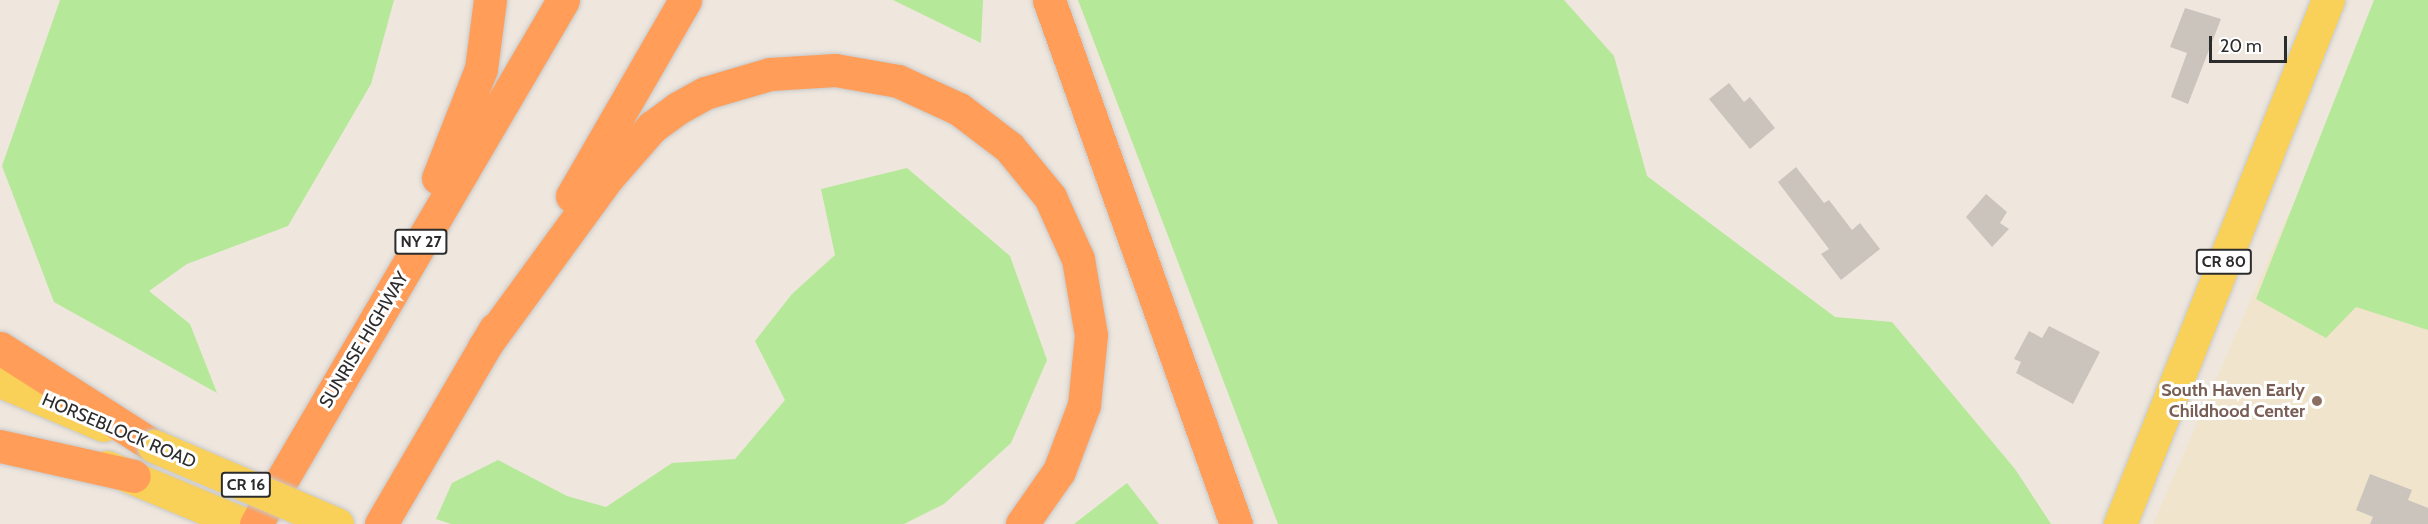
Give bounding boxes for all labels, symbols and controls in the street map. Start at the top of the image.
scale bar [2212,24,2290,62]
text: 20 m [2220,35,2262,57]
road number: NY 27 [394,229,448,255]
road number: CR 80 [2196,249,2252,275]
street label: SUNRISE HIGHWAY [315,268,413,412]
place label: South Haven Early Childhood Center [2161,380,2305,422]
street label: HORSEBLOCK ROAD [39,389,199,473]
marker: South Haven Early Childhood Center [2310,394,2324,408]
road number: CR 16 [220,472,272,498]

